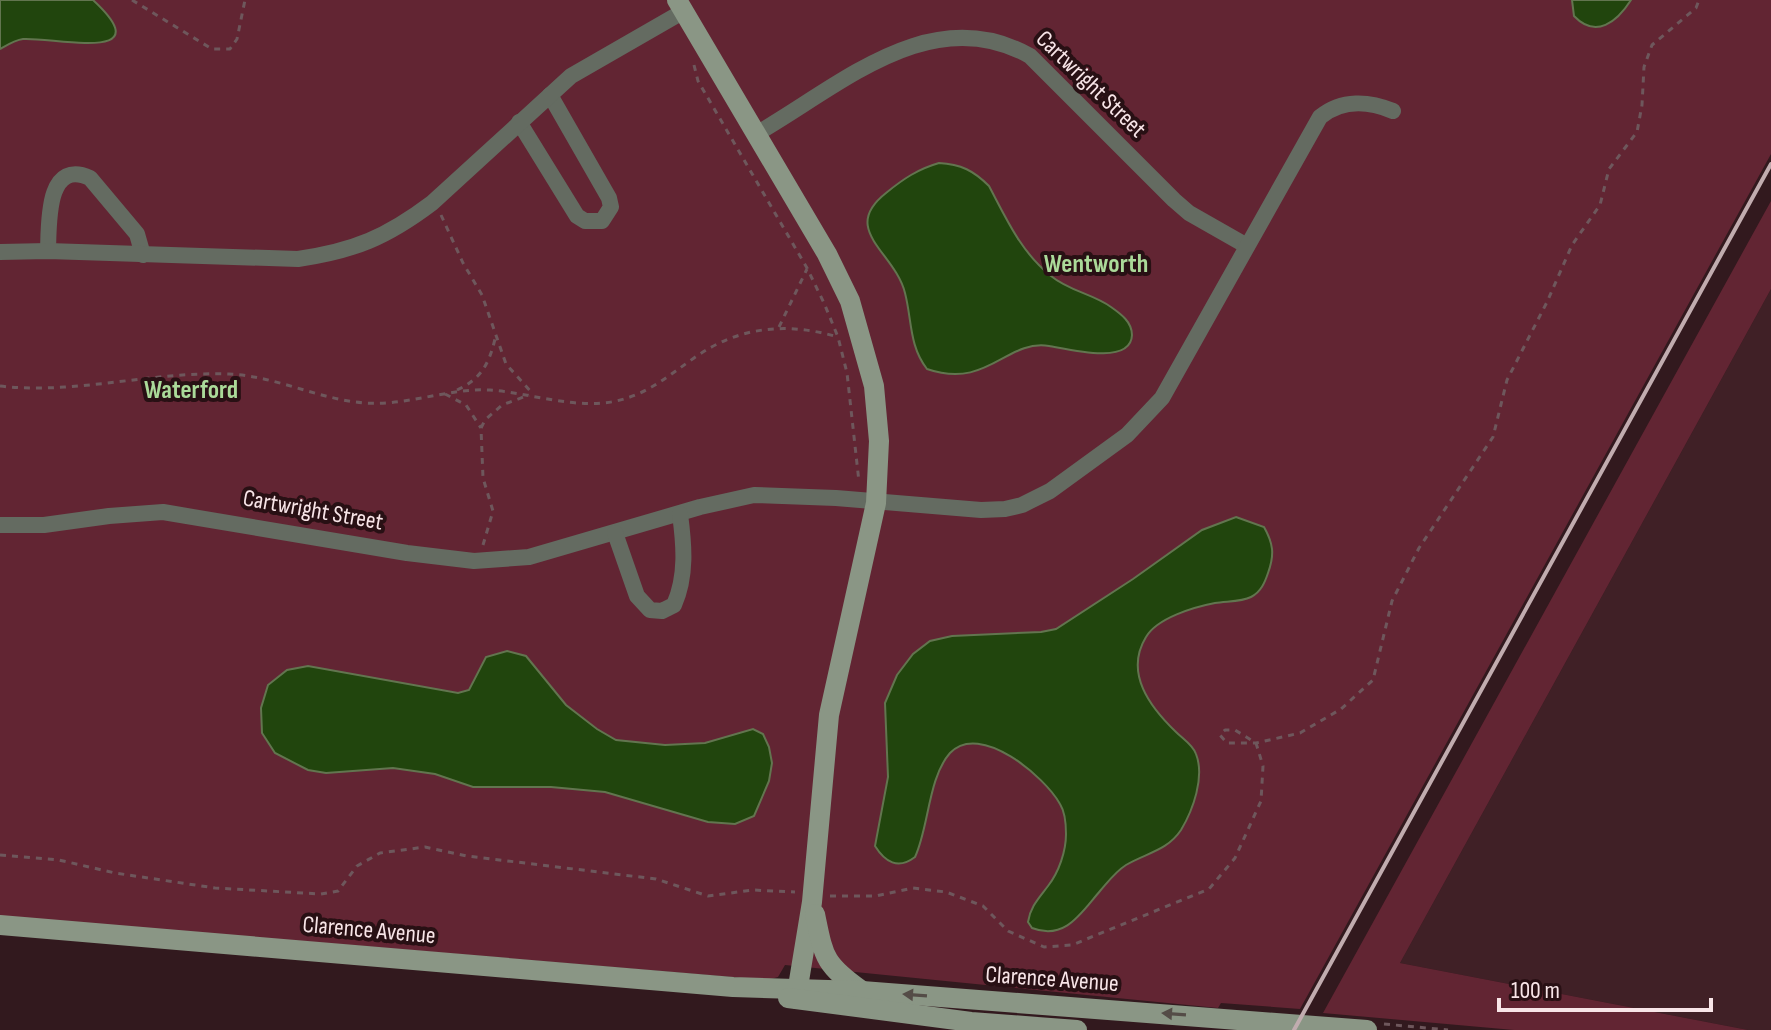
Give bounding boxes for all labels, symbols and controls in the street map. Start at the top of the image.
street label: Cartwright Street [1030,24,1152,144]
district label: Wentworth [1044,249,1148,280]
district label: Waterford [144,375,238,406]
street label: Cartwright Street [241,483,385,537]
street label: Clarence Avenue [301,910,437,950]
street label: Clarence Avenue [984,960,1120,998]
scale bar [1499,962,1711,1012]
text: 100 m [1511,976,1560,1005]
one-way arrow [902,988,927,1001]
one-way arrow [1161,1007,1186,1020]

